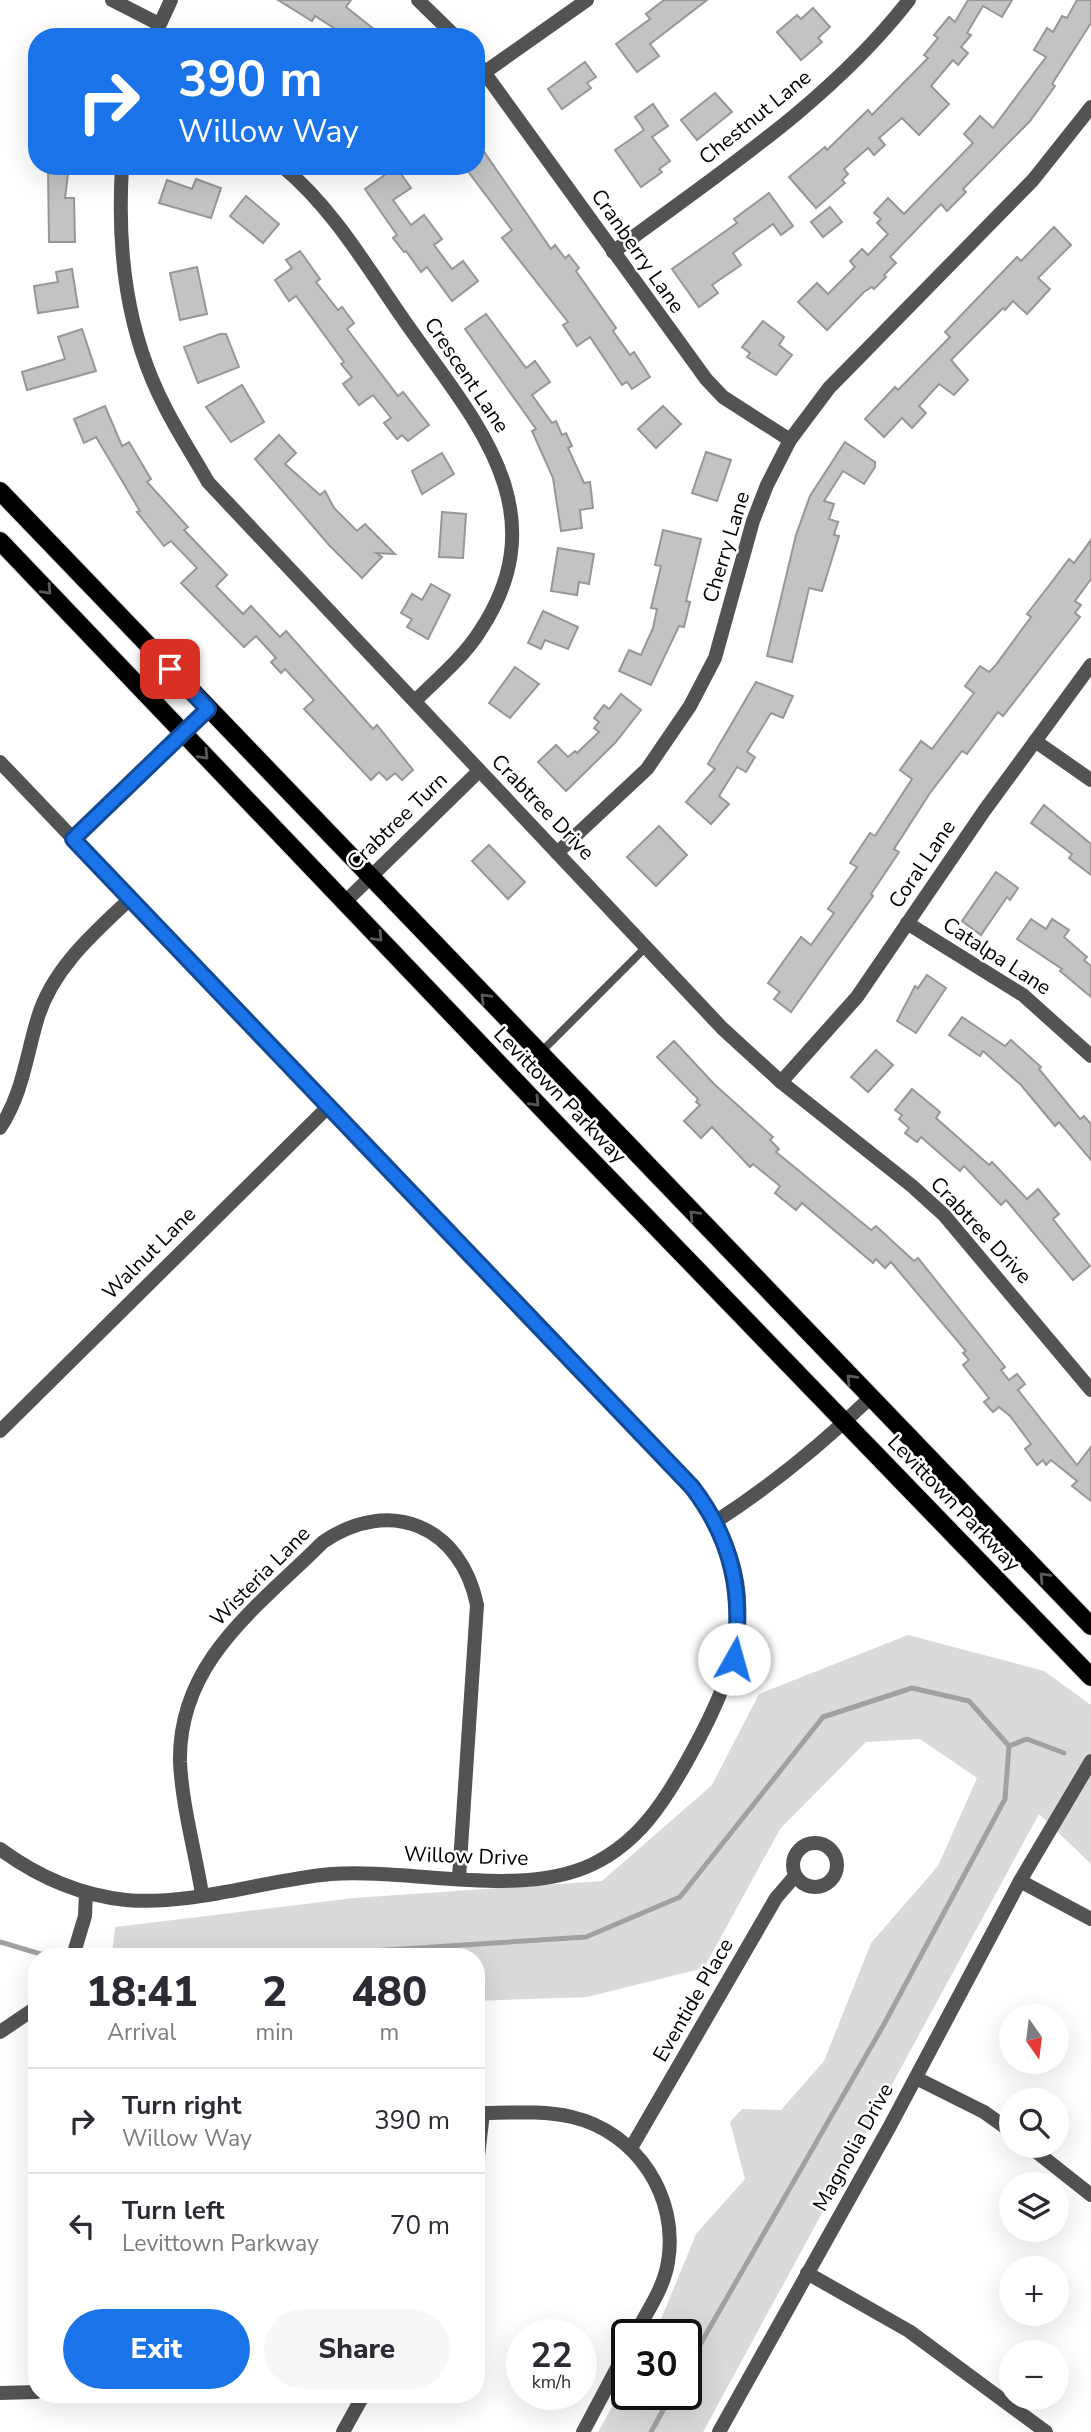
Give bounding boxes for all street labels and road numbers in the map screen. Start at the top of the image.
street label: Chestnut Lane [693,63,817,171]
street label: Cranberry Lane [585,183,691,319]
street label: Crescent Lane [418,312,516,438]
street label: Cherry Lane [696,488,756,606]
street label: Crabtree Drive [485,748,601,866]
street label: Crabtree Turn [341,766,453,876]
street label: Coral Lane [882,814,962,914]
street label: Catalpa Lane [937,910,1057,1002]
street label: Levittown Parkway [488,1021,633,1170]
street label: Crabtree Drive [924,1170,1038,1290]
street label: Walnut Lane [96,1200,202,1306]
street label: Levittown Parkway [882,1429,1027,1578]
street label: Wisteria Lane [204,1520,316,1632]
street label: Willow Drive [403,1840,529,1872]
street label: Eventide Place [646,1933,740,2067]
street label: Magnolia Drive [806,2078,900,2216]

